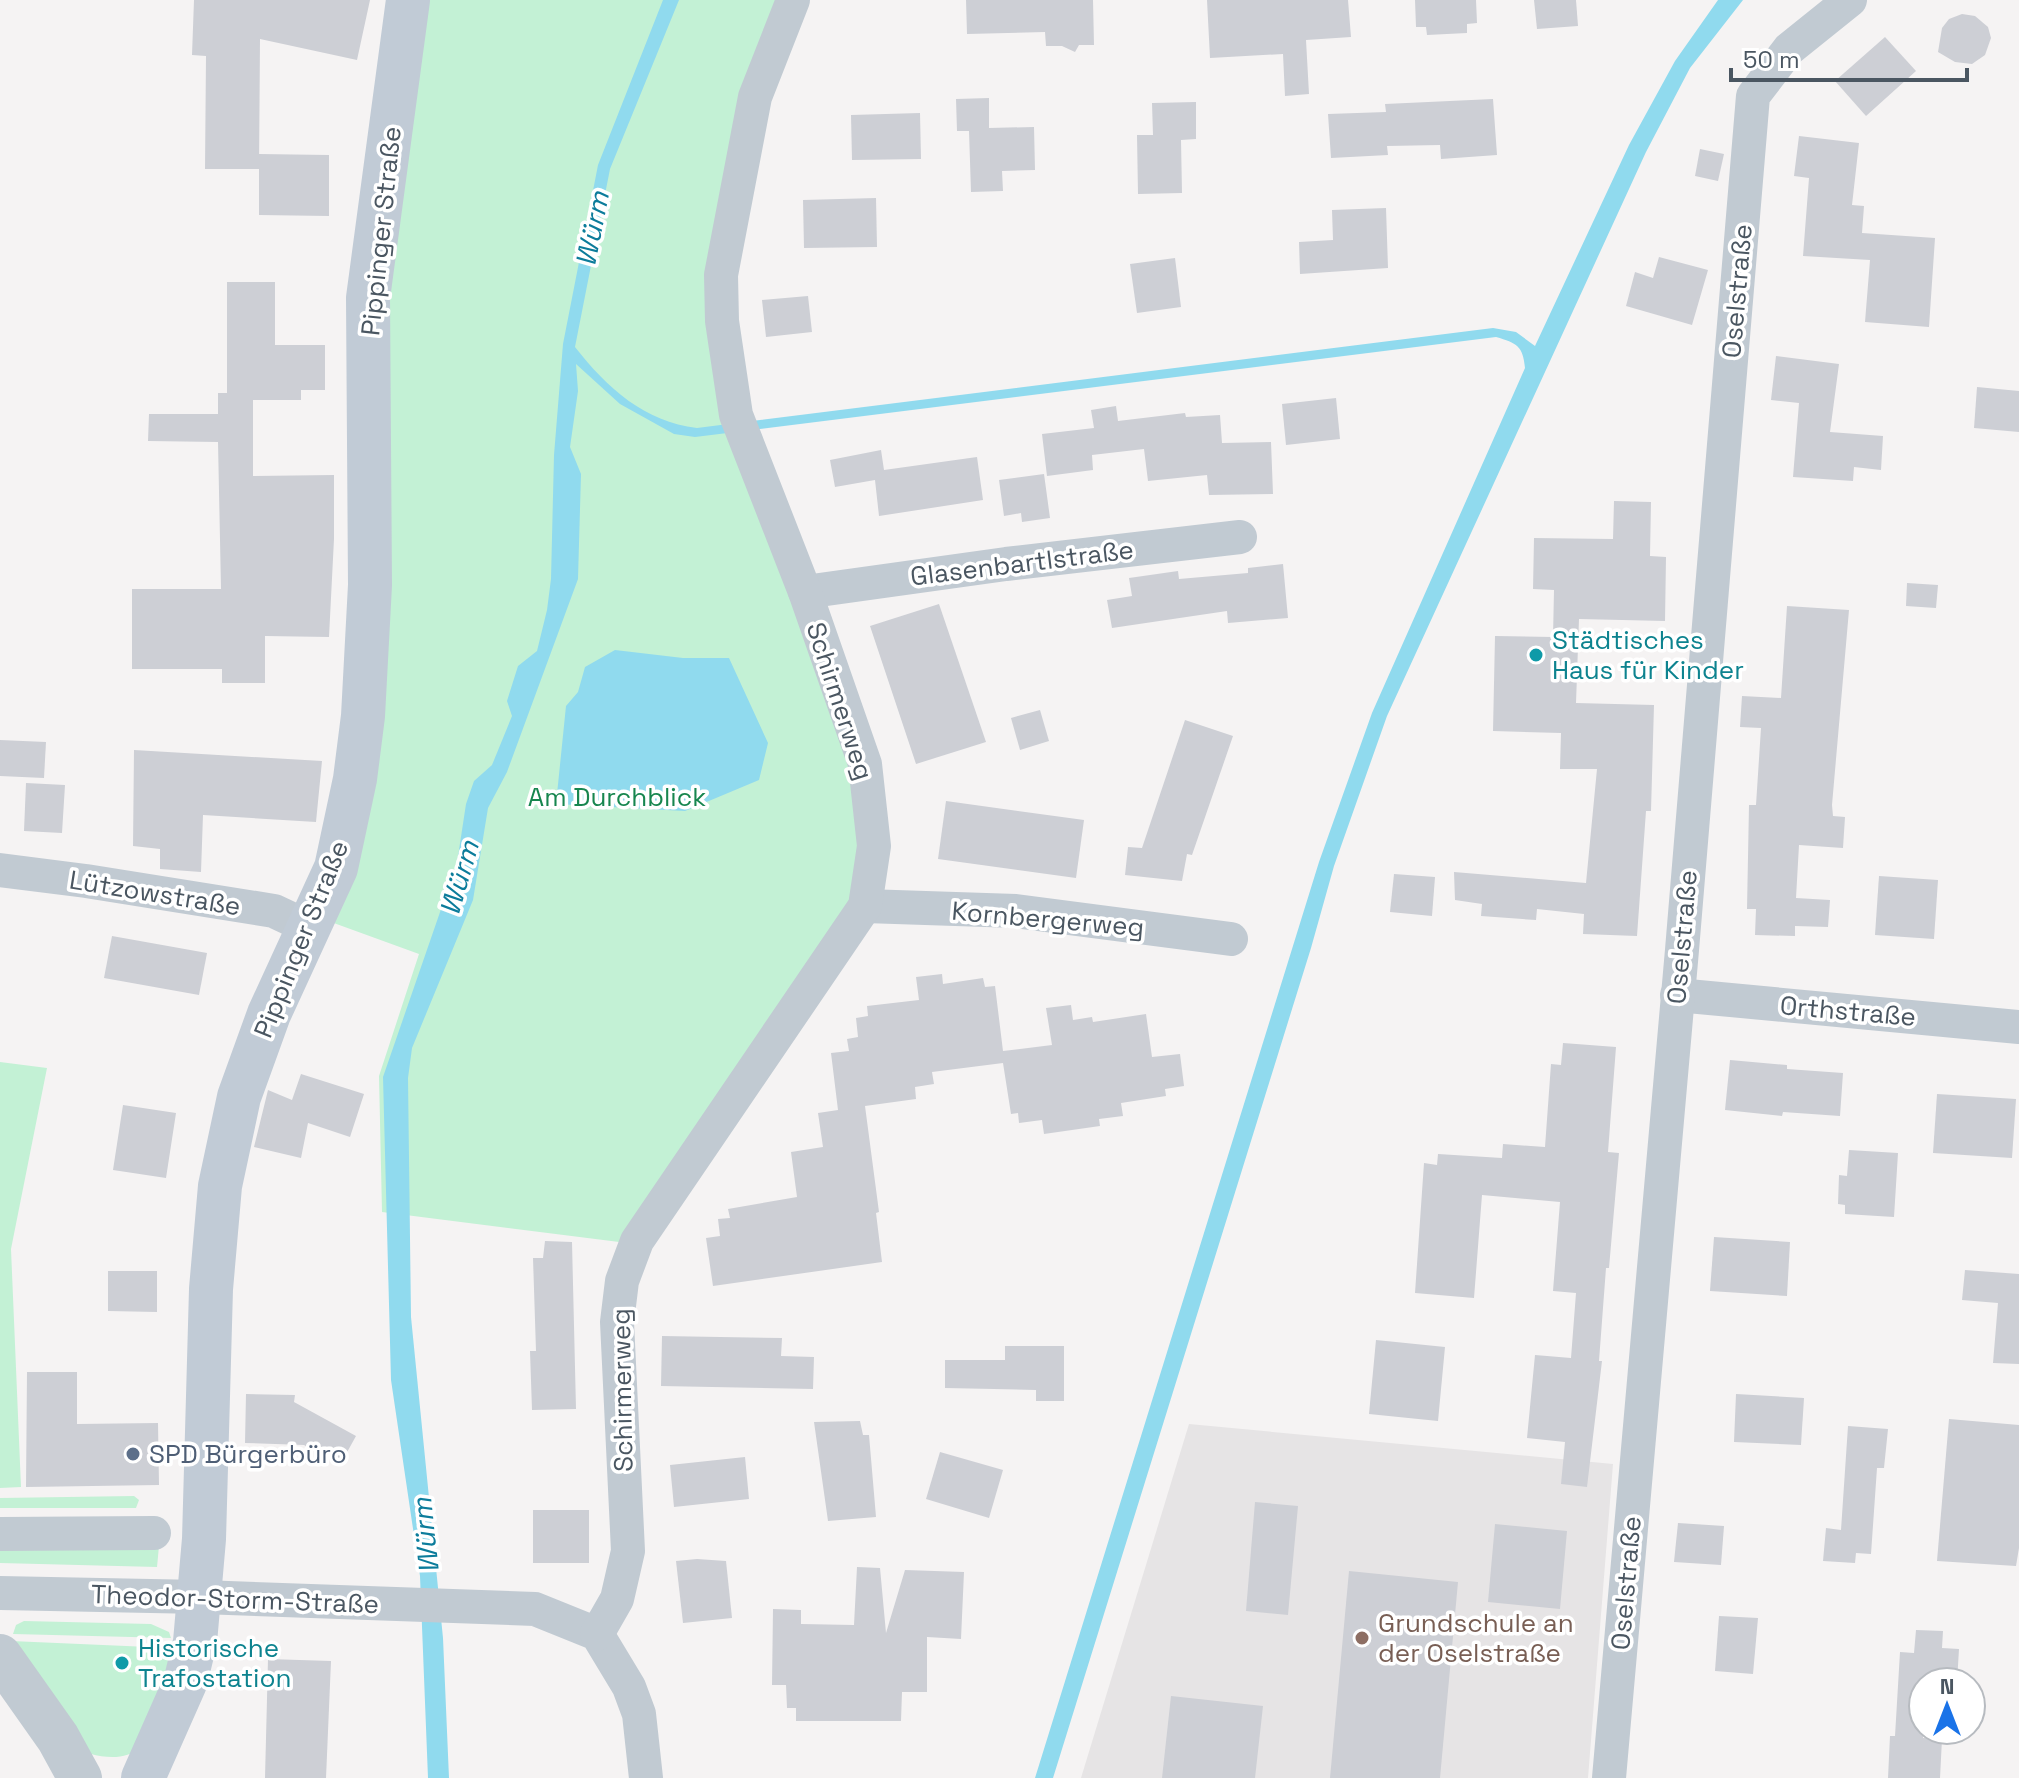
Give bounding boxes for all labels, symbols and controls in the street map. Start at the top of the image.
scale bar [1731,32,1967,82]
text: 50 m [1743,44,1800,75]
street label: Pippinger Straße [353,125,409,337]
water label: Würm [567,187,617,270]
street label: Oselstraße [1714,223,1760,359]
street label: Glasenbartlstraße [908,532,1136,594]
street label: Schirmerweg [799,618,881,784]
place label: Städtisches Haus für Kinder [1552,623,1744,687]
marker: Städtisches Haus für Kinder [1527,646,1545,664]
park label: Am Durchblick [528,780,706,814]
street label: Pippinger Straße [246,835,356,1043]
water label: Würm [431,836,487,920]
street label: Lützowstraße [67,863,243,923]
street label: Oselstraße [1659,869,1705,1005]
street label: Kornbergerweg [950,894,1146,944]
street label: Orthstraße [1779,988,1917,1034]
street label: Schirmerweg [604,1308,640,1472]
place label: SPD Bürgerbüro [149,1437,347,1471]
marker: SPD Bürgerbüro [124,1445,142,1463]
water label: Würm [403,1495,447,1576]
street label: Oselstraße [1603,1515,1649,1651]
street label: Theodor-Storm-Straße [90,1577,380,1621]
place label: Grundschule an der Oselstraße [1378,1606,1574,1670]
marker: Grundschule an der Oselstraße [1353,1629,1371,1647]
place label: Historische Trafostation [138,1631,292,1695]
marker: Historische Trafostation [113,1654,131,1672]
north arrow [1907,1666,1987,1746]
text: N [1940,1672,1954,1700]

